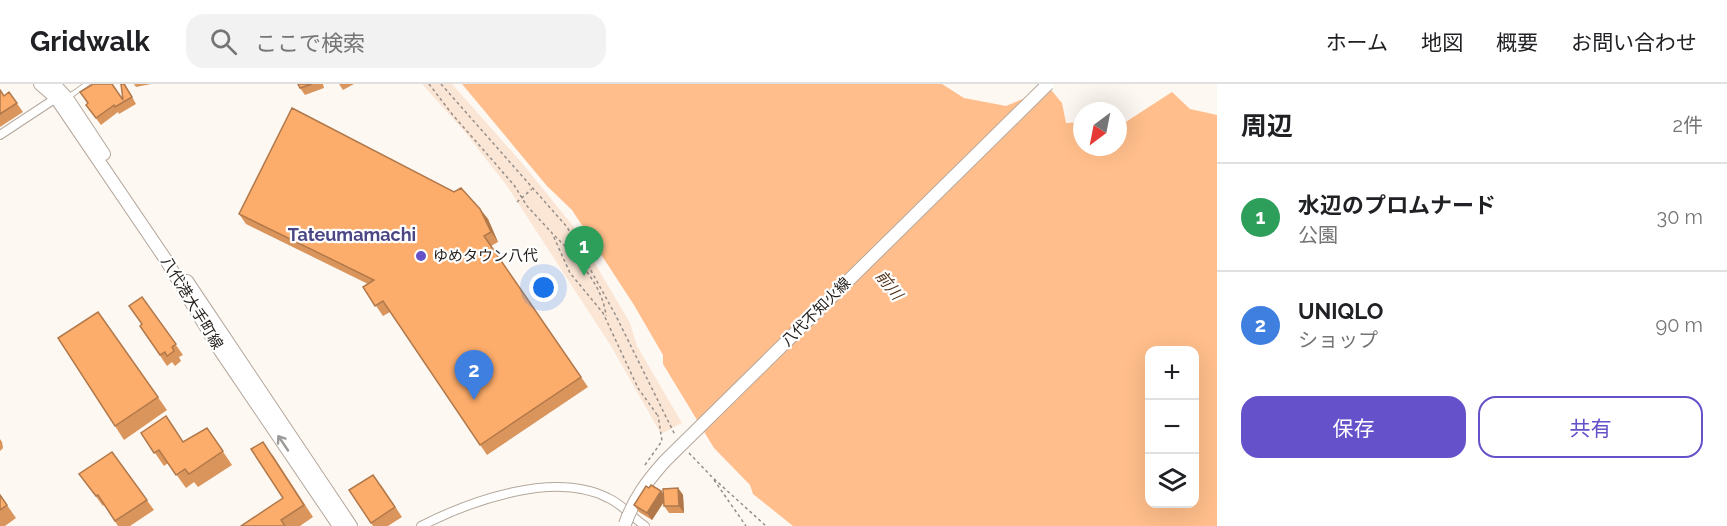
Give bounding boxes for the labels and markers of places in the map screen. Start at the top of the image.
pin: 1 [564,226,604,276]
place label: ゆめタウン八代 [433,247,538,265]
marker: ゆめタウン八代 [414,249,428,263]
pin: 2 [454,350,494,400]

